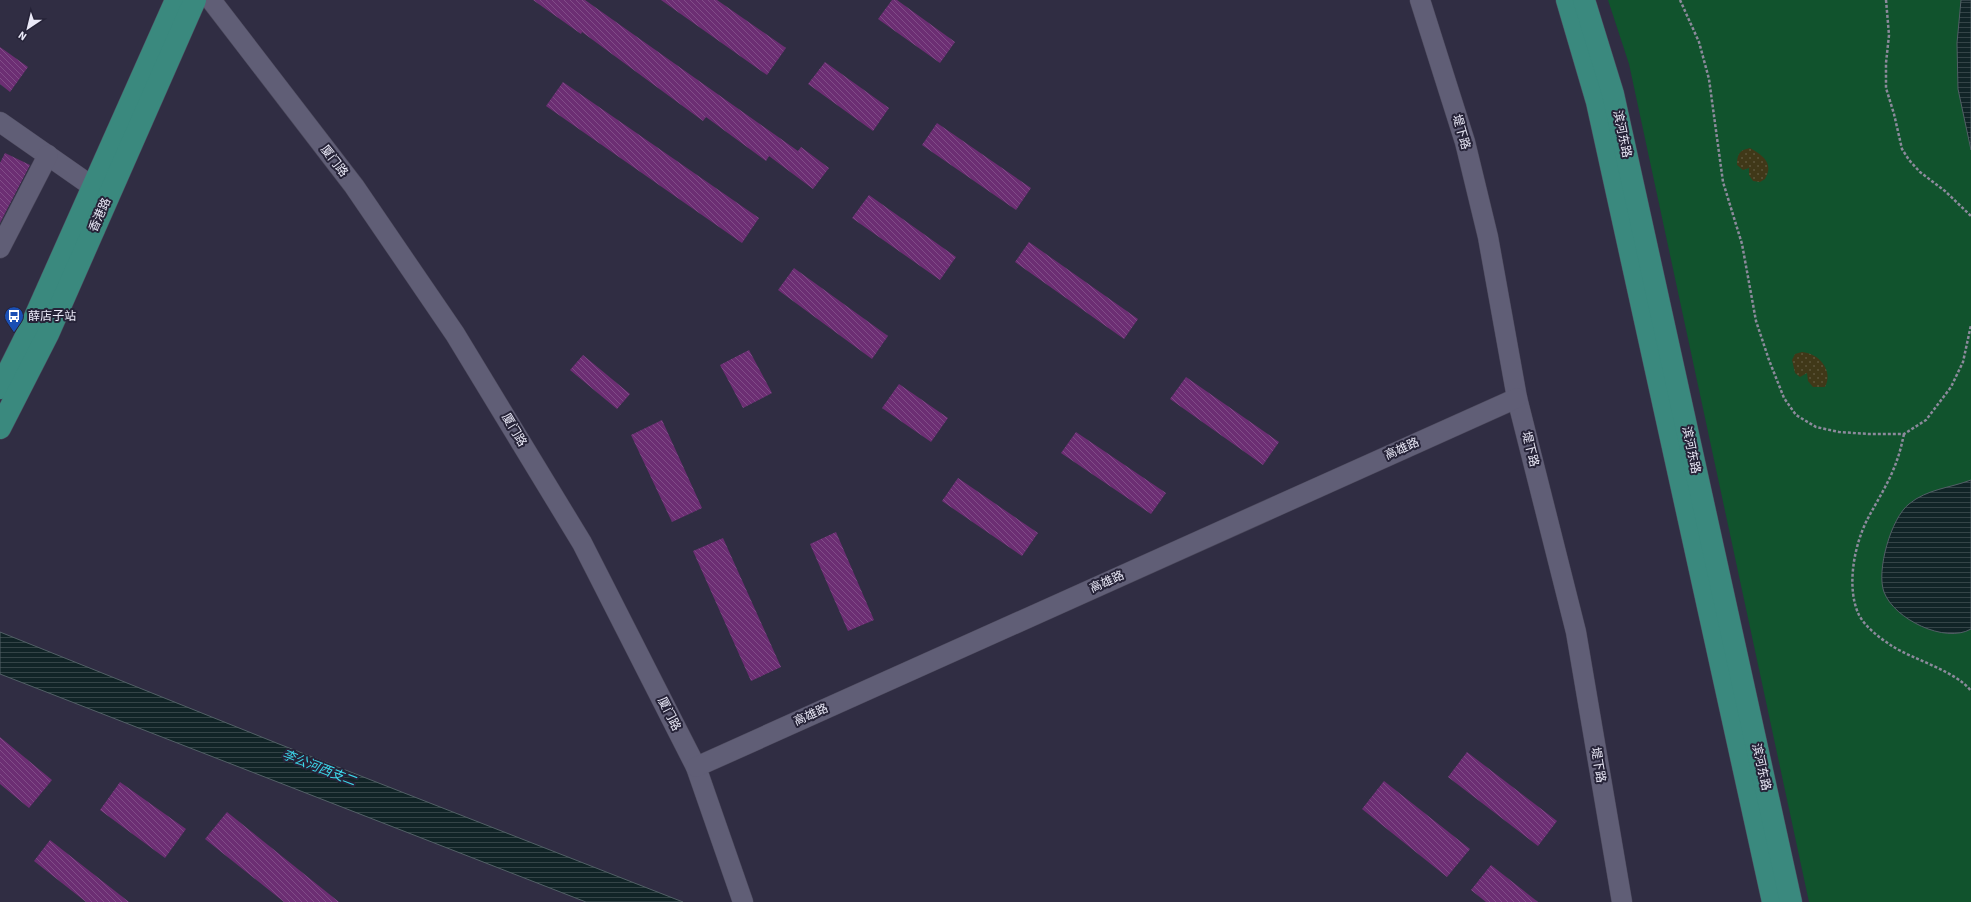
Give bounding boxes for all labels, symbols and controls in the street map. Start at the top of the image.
north arrow [8,8,48,48]
text: N [15,28,30,44]
street label: 滨河东路 [1609,109,1635,159]
street label: 堤下路 [1448,112,1474,152]
street label: 厦门路 [316,142,352,180]
street label: 香港路 [85,195,115,235]
bus stop icon: 薛店子站 [3,305,25,333]
place label: 薛店子站 [28,308,76,325]
street label: 厦门路 [497,410,531,450]
street label: 滨河东路 [1678,425,1704,475]
street label: 堤下路 [1517,429,1543,469]
street label: 高雄路 [1382,434,1422,464]
street label: 高雄路 [1087,567,1127,597]
street label: 厦门路 [653,694,685,734]
street label: 高雄路 [791,700,831,730]
street label: 滨河东路 [1747,742,1775,792]
water label: 李公河西支二 [279,746,360,791]
street label: 堤下路 [1587,746,1609,784]

